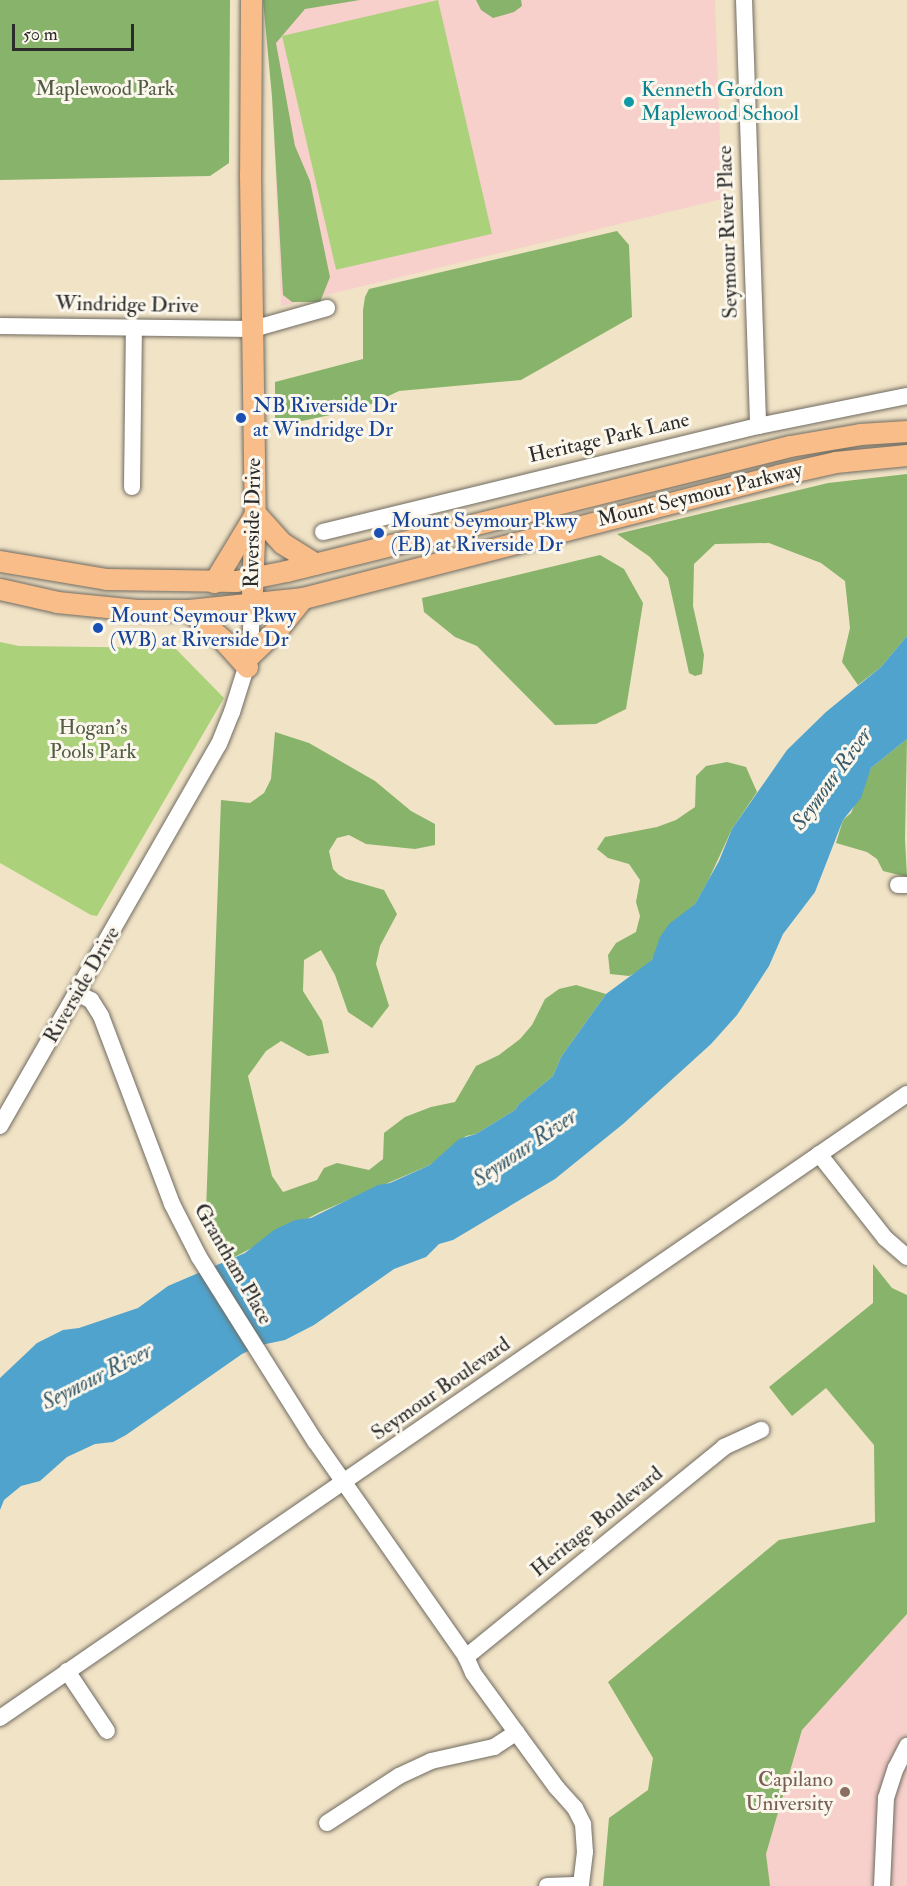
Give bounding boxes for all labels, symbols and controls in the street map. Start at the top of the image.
scale bar [15,12,136,50]
text: 50 m [23,23,58,46]
park label: Maplewood Park [35,76,175,102]
place label: Kenneth Gordon Maplewood School [641,77,799,127]
marker: Kenneth Gordon Maplewood School [622,95,636,109]
street label: Seymour River Place [712,145,744,319]
street label: Windridge Drive [55,291,199,319]
place label: NB Riverside Dr at Windridge Dr [253,393,397,443]
street label: Heritage Park Lane [526,407,692,469]
marker: NB Riverside Dr at Windridge Dr [234,411,248,425]
street label: Mount Seymour Parkway [595,457,805,533]
street label: Riverside Drive [239,458,267,588]
place label: Mount Seymour Pkwy (EB) at Riverside Dr [391,508,577,558]
marker: Mount Seymour Pkwy (EB) at Riverside Dr [372,526,386,540]
place label: Mount Seymour Pkwy (WB) at Riverside Dr [110,603,296,653]
marker: Mount Seymour Pkwy (WB) at Riverside Dr [91,621,105,635]
park label: Hogan's Pools Park [49,715,137,765]
water label: Seymour River [786,723,878,835]
street label: Riverside Drive [39,922,125,1048]
water label: Seymour River [468,1103,582,1193]
street label: Grantham Place [188,1199,278,1329]
street label: Seymour Boulevard [367,1332,515,1446]
water label: Seymour River [38,1338,156,1416]
street label: Heritage Boulevard [526,1461,668,1583]
place label: Capilano University [745,1767,833,1817]
marker: Capilano University [838,1785,852,1799]

